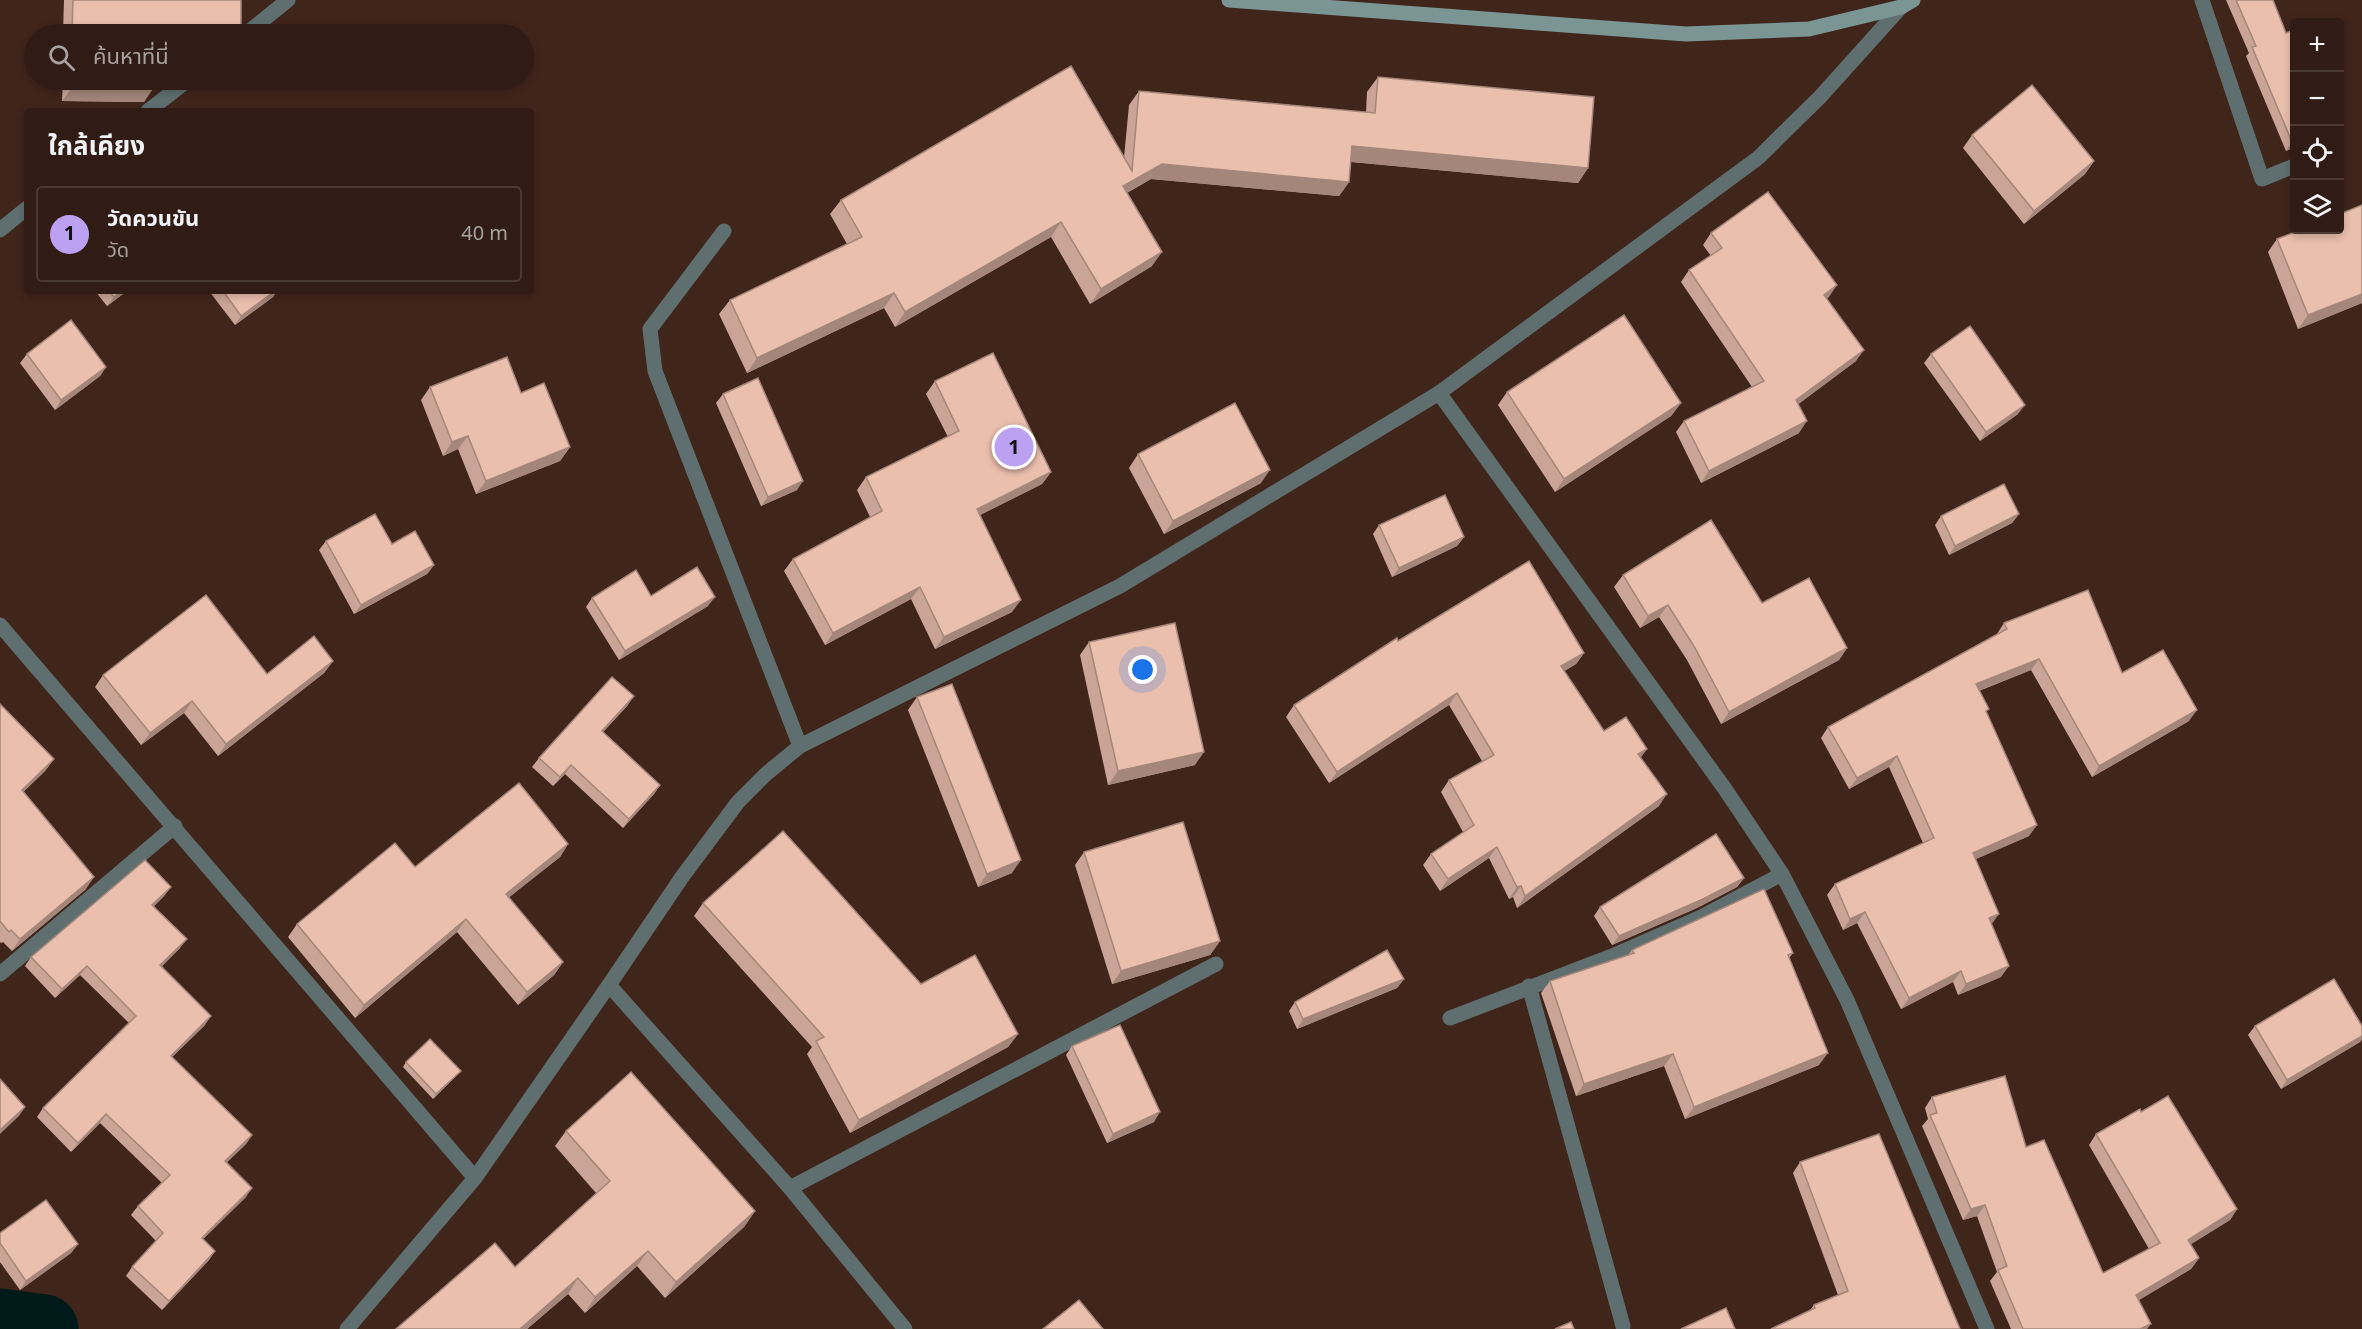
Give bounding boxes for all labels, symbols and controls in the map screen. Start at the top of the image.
map controls [2290,18,2344,234]
button: + [2290,18,2344,72]
search box [24,24,534,90]
icon: search [45,41,78,74]
text: ค้นหาที่นี่ [93,41,169,74]
button: − [2290,72,2344,126]
button: locate [2290,126,2344,180]
text: ใกล้เคียง [48,127,145,167]
button: layers [2290,180,2344,234]
text: วัดควนขัน [107,203,199,236]
text: 1 [64,219,75,249]
text: 40 m [461,219,508,249]
text: วัด [107,236,129,266]
pin: 1 [994,424,1034,470]
your location [1128,655,1157,684]

